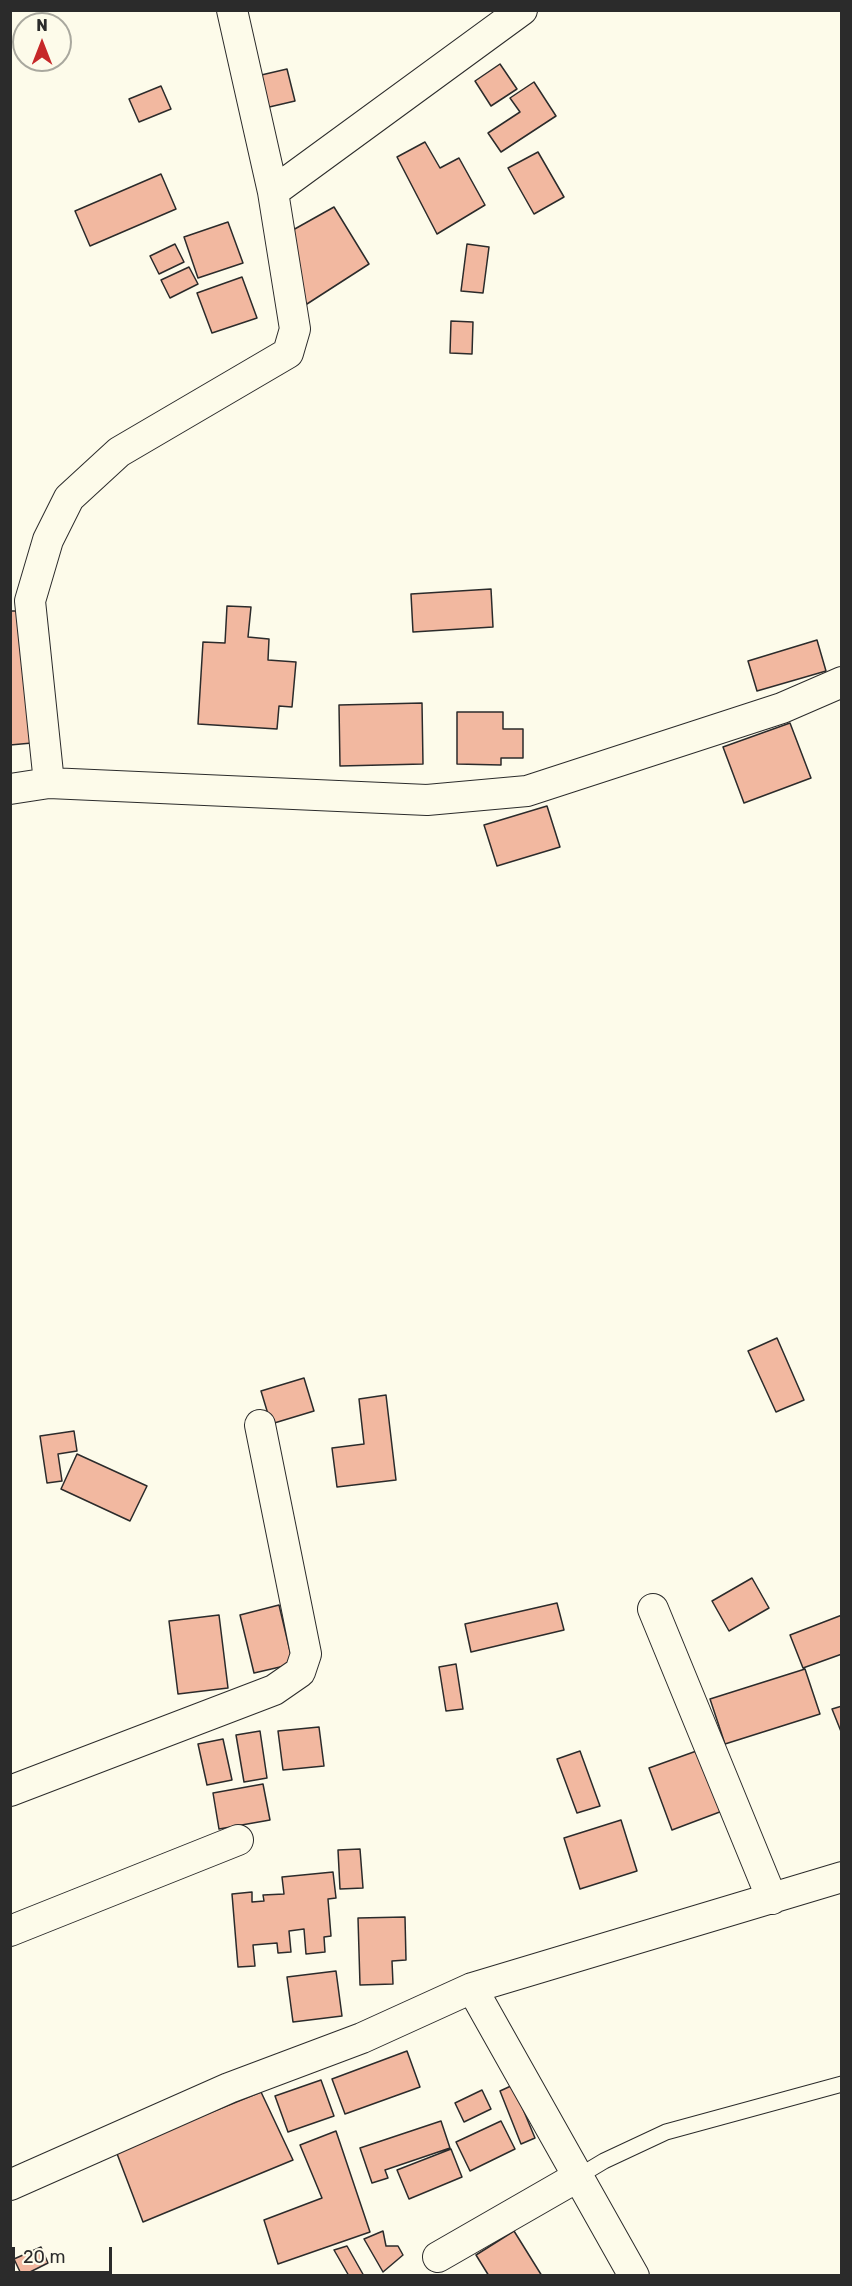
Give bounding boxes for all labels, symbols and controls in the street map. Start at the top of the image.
north arrow [12,12,72,72]
text: N [36,16,48,35]
scale bar [15,2235,116,2273]
text: 20 m [23,2246,65,2268]

